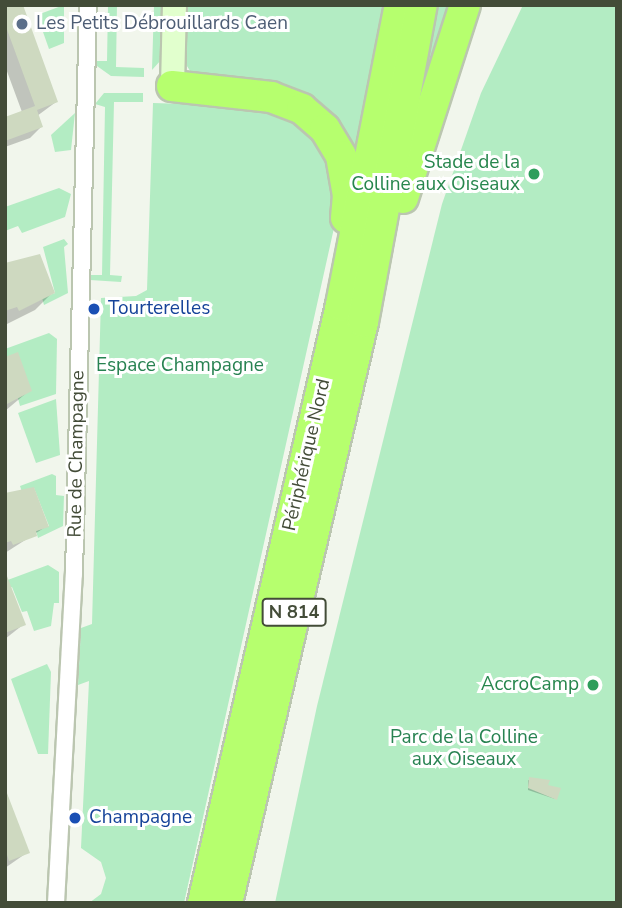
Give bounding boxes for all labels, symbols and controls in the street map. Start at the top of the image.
place label: Les Petits Débrouillards Caen [36,13,288,35]
marker: Les Petits Débrouillards Caen [14,16,30,32]
place label: Stade de la Colline aux Oiseaux [351,152,520,196]
marker: Stade de la Colline aux Oiseaux [526,166,542,182]
place label: Tourterelles [108,298,210,320]
marker: Tourterelles [86,301,102,317]
park label: Espace Champagne [96,355,264,377]
street label: Rue de Champagne [64,370,90,538]
street label: Périphérique Nord [278,377,336,533]
road number: N 814 [261,598,327,626]
place label: AccroCamp [481,674,579,696]
marker: AccroCamp [585,677,601,693]
park label: Parc de la Colline aux Oiseaux [390,727,538,771]
place label: Champagne [89,807,192,829]
marker: Champagne [67,810,83,826]

